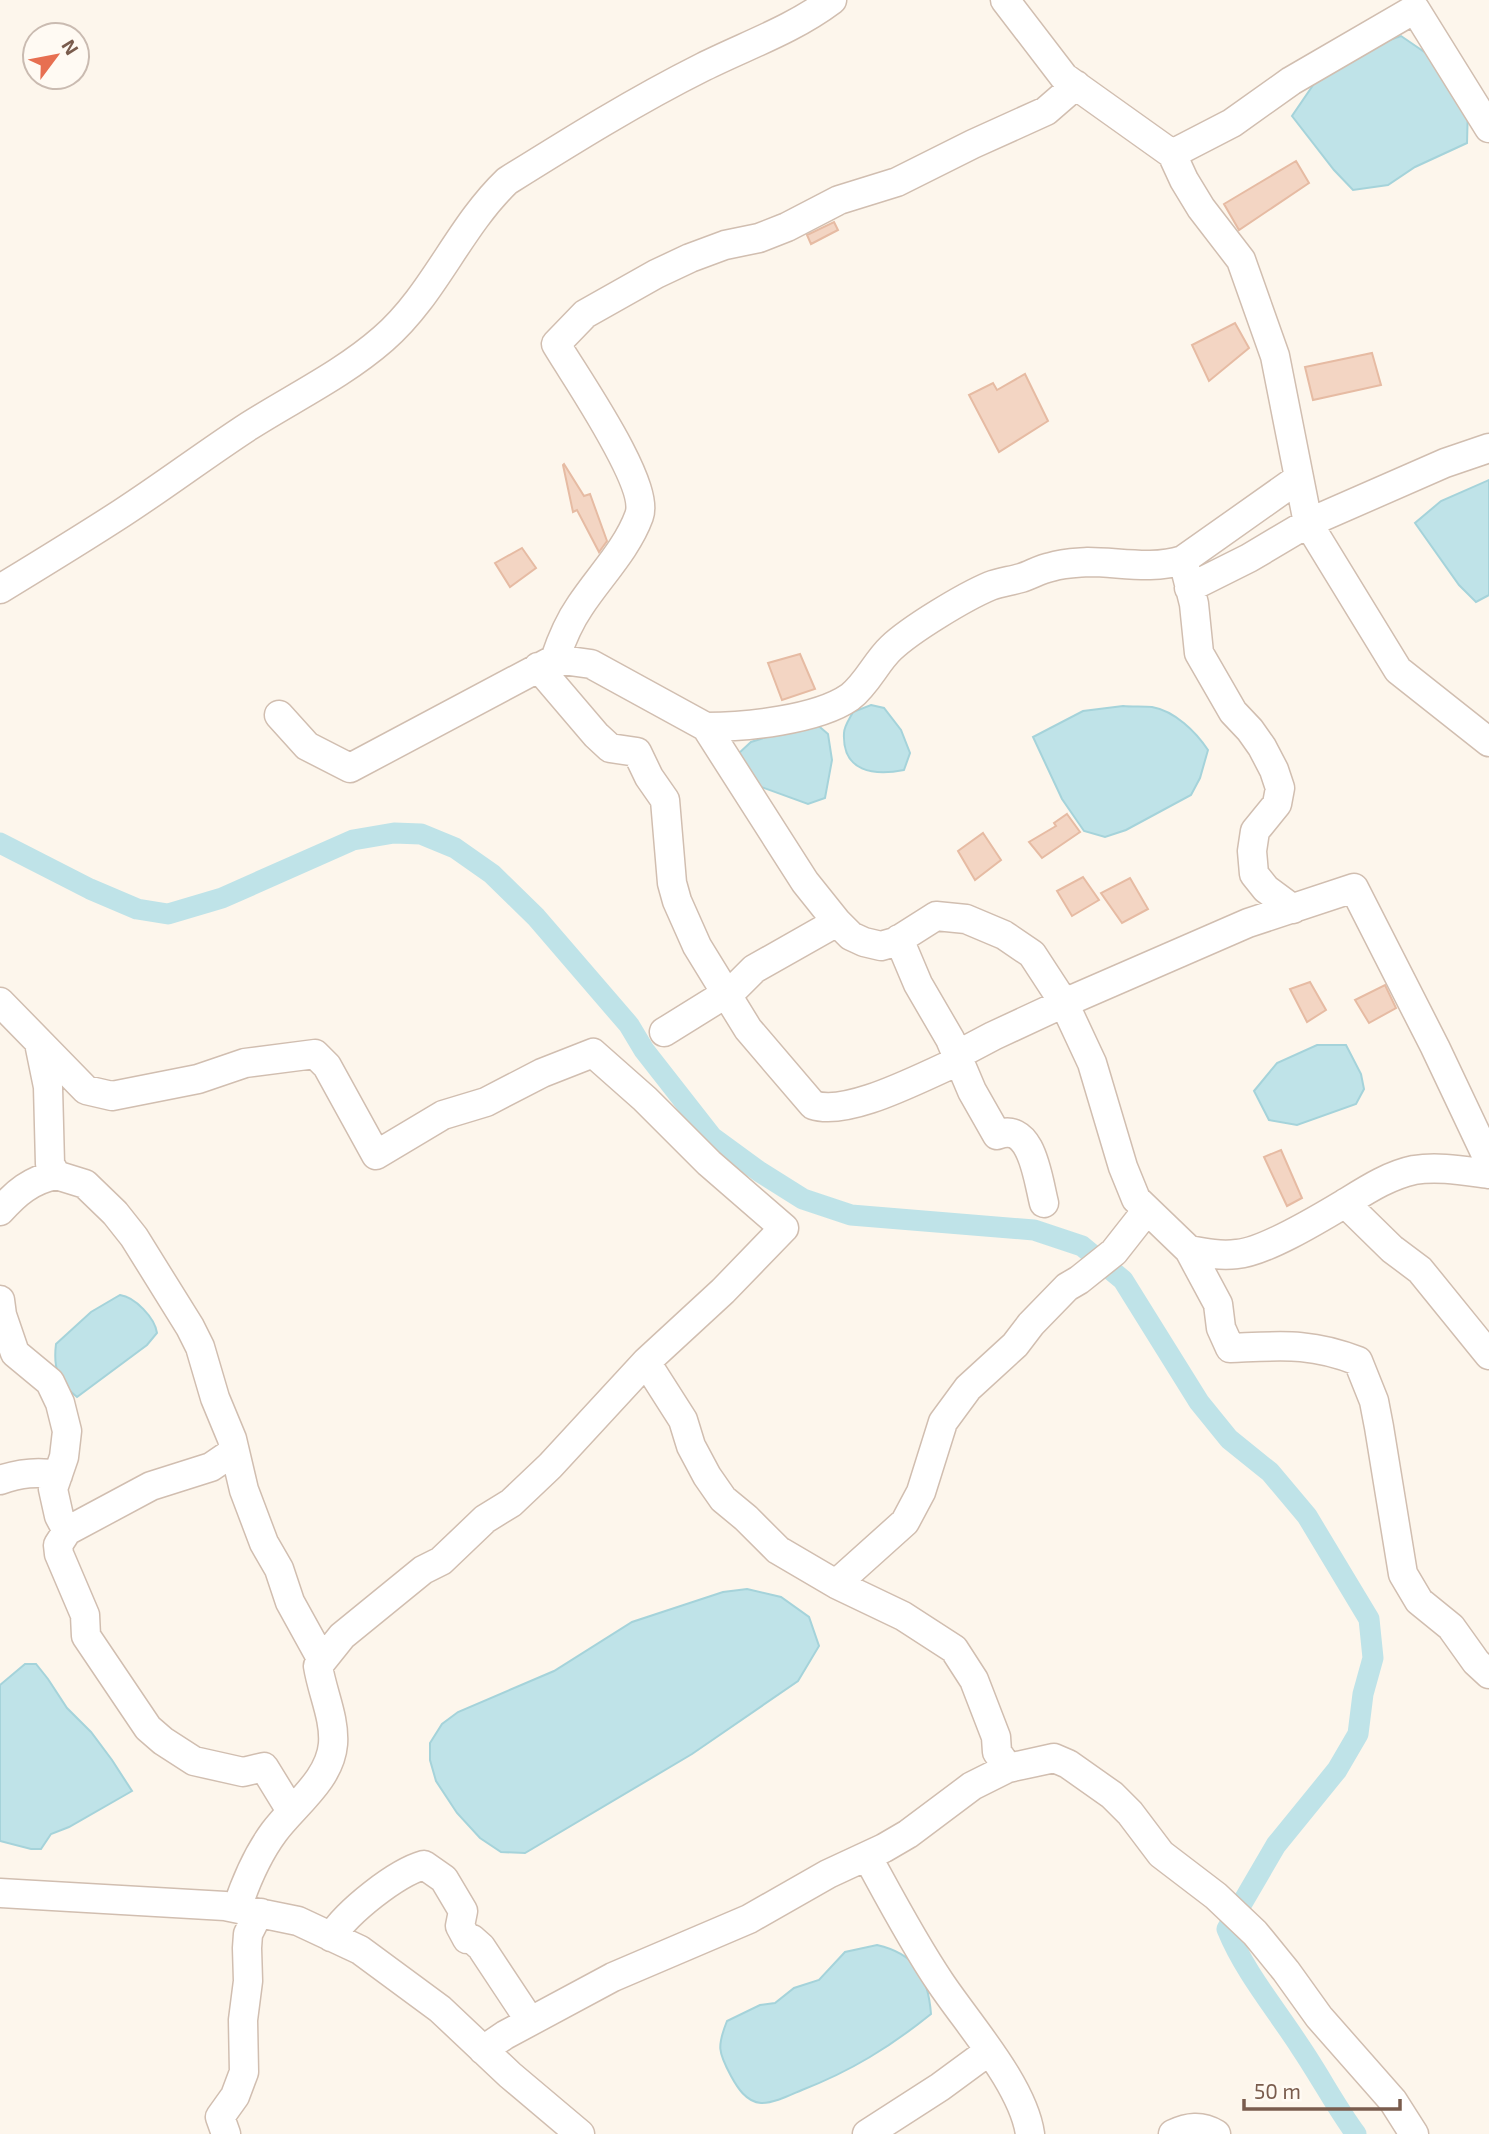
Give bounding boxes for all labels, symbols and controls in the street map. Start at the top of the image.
north arrow [21,21,91,91]
text: N [57,35,84,59]
scale bar [1244,2068,1400,2112]
text: 50 m [1254,2078,1301,2103]

